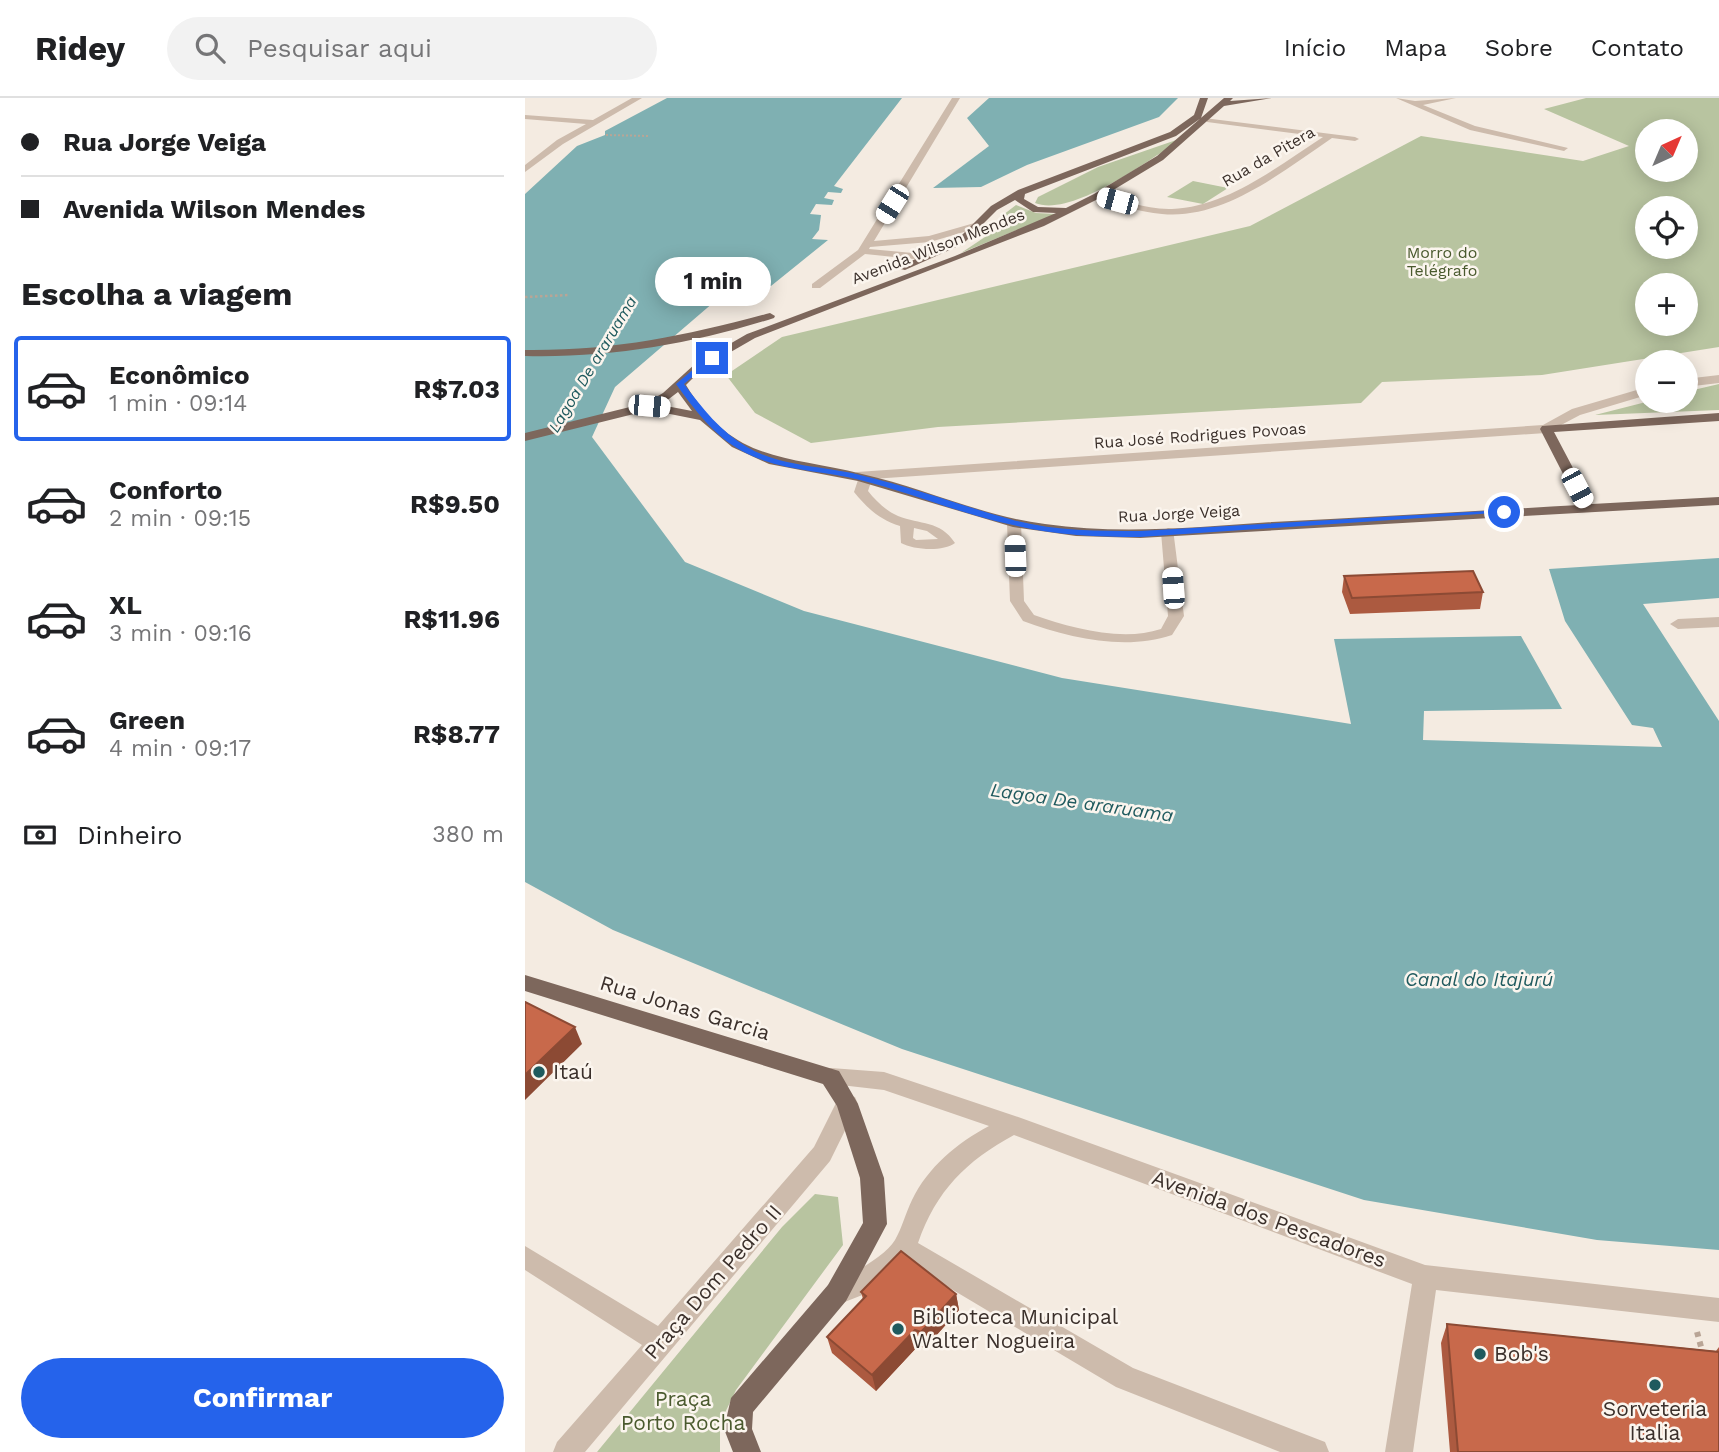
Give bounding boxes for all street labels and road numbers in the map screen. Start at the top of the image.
street label: Rua da Pitera [1218,122,1318,191]
street label: Avenida Wilson Mendes [849,205,1027,288]
street label: Rua José Rodrigues Povoas [1093,419,1307,452]
street label: Rua Jorge Veiga [1118,501,1240,526]
street label: Rua Jonas Garcia [597,970,773,1045]
street label: Avenida dos Pescadores [1149,1165,1390,1273]
street label: Praça Dom Pedro II [639,1199,787,1364]

